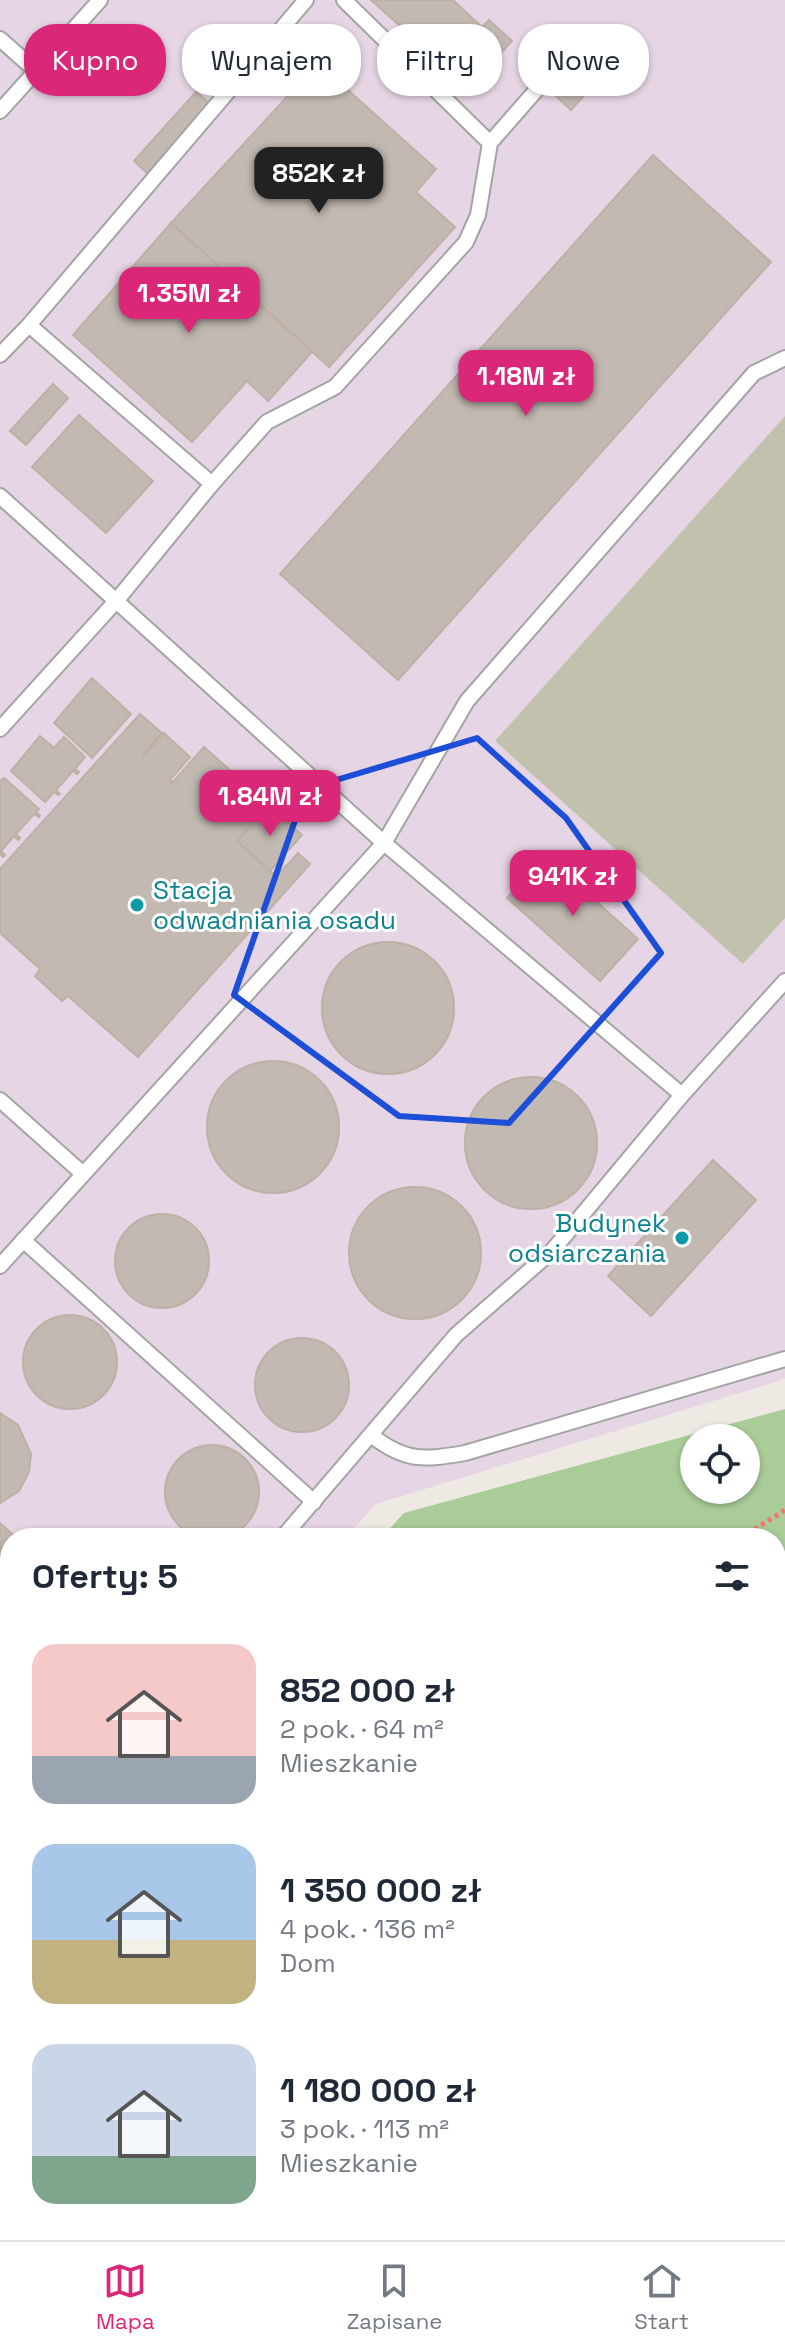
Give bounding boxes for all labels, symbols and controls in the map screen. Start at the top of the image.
chip: Kupno [24,24,166,96]
chip: Wynajem [182,24,361,96]
chip: Filtry [377,24,502,96]
chip: Nowe [518,24,649,96]
pin: 852K zł [245,147,393,215]
text: 852K zł [272,156,366,190]
pin: 1.35M zł [106,267,272,335]
text: 1.35M zł [137,276,241,310]
pin: 1.18M zł [443,350,609,418]
text: 1.18M zł [476,359,576,393]
pin: 1.84M zł [187,770,353,838]
text: 1.84M zł [217,779,323,813]
pin: 941K zł [499,850,647,918]
text: 941K zł [528,859,618,893]
place label: Stacja odwadniania osadu [153,873,396,937]
marker: Stacja odwadniania osadu [128,896,146,914]
place label: Budynek odsiarczania [508,1206,666,1270]
marker: Budynek odsiarczania [673,1229,691,1247]
map controls [680,1424,760,1504]
button: locate [680,1424,760,1504]
icon: filters [710,1554,754,1598]
text: Oferty: 5 [32,1555,178,1598]
text: 852 000 zł [280,1669,456,1712]
icon: home [96,1676,192,1772]
text: 2 pok. · 64 m² [280,1712,444,1746]
text: Mieszkanie [280,1746,418,1780]
text: 1 350 000 zł [280,1869,482,1912]
icon: home [96,1876,192,1972]
text: 4 pok. · 136 m² [280,1912,455,1946]
text: Dom [280,1946,336,1980]
text: 1 180 000 zł [280,2069,477,2112]
icon: home [96,2076,192,2172]
text: 3 pok. · 113 m² [280,2112,449,2146]
text: Mieszkanie [280,2146,418,2180]
tab: Mapa [96,2259,155,2335]
tab: Zapisane [347,2259,442,2335]
tab: Start [634,2259,689,2335]

